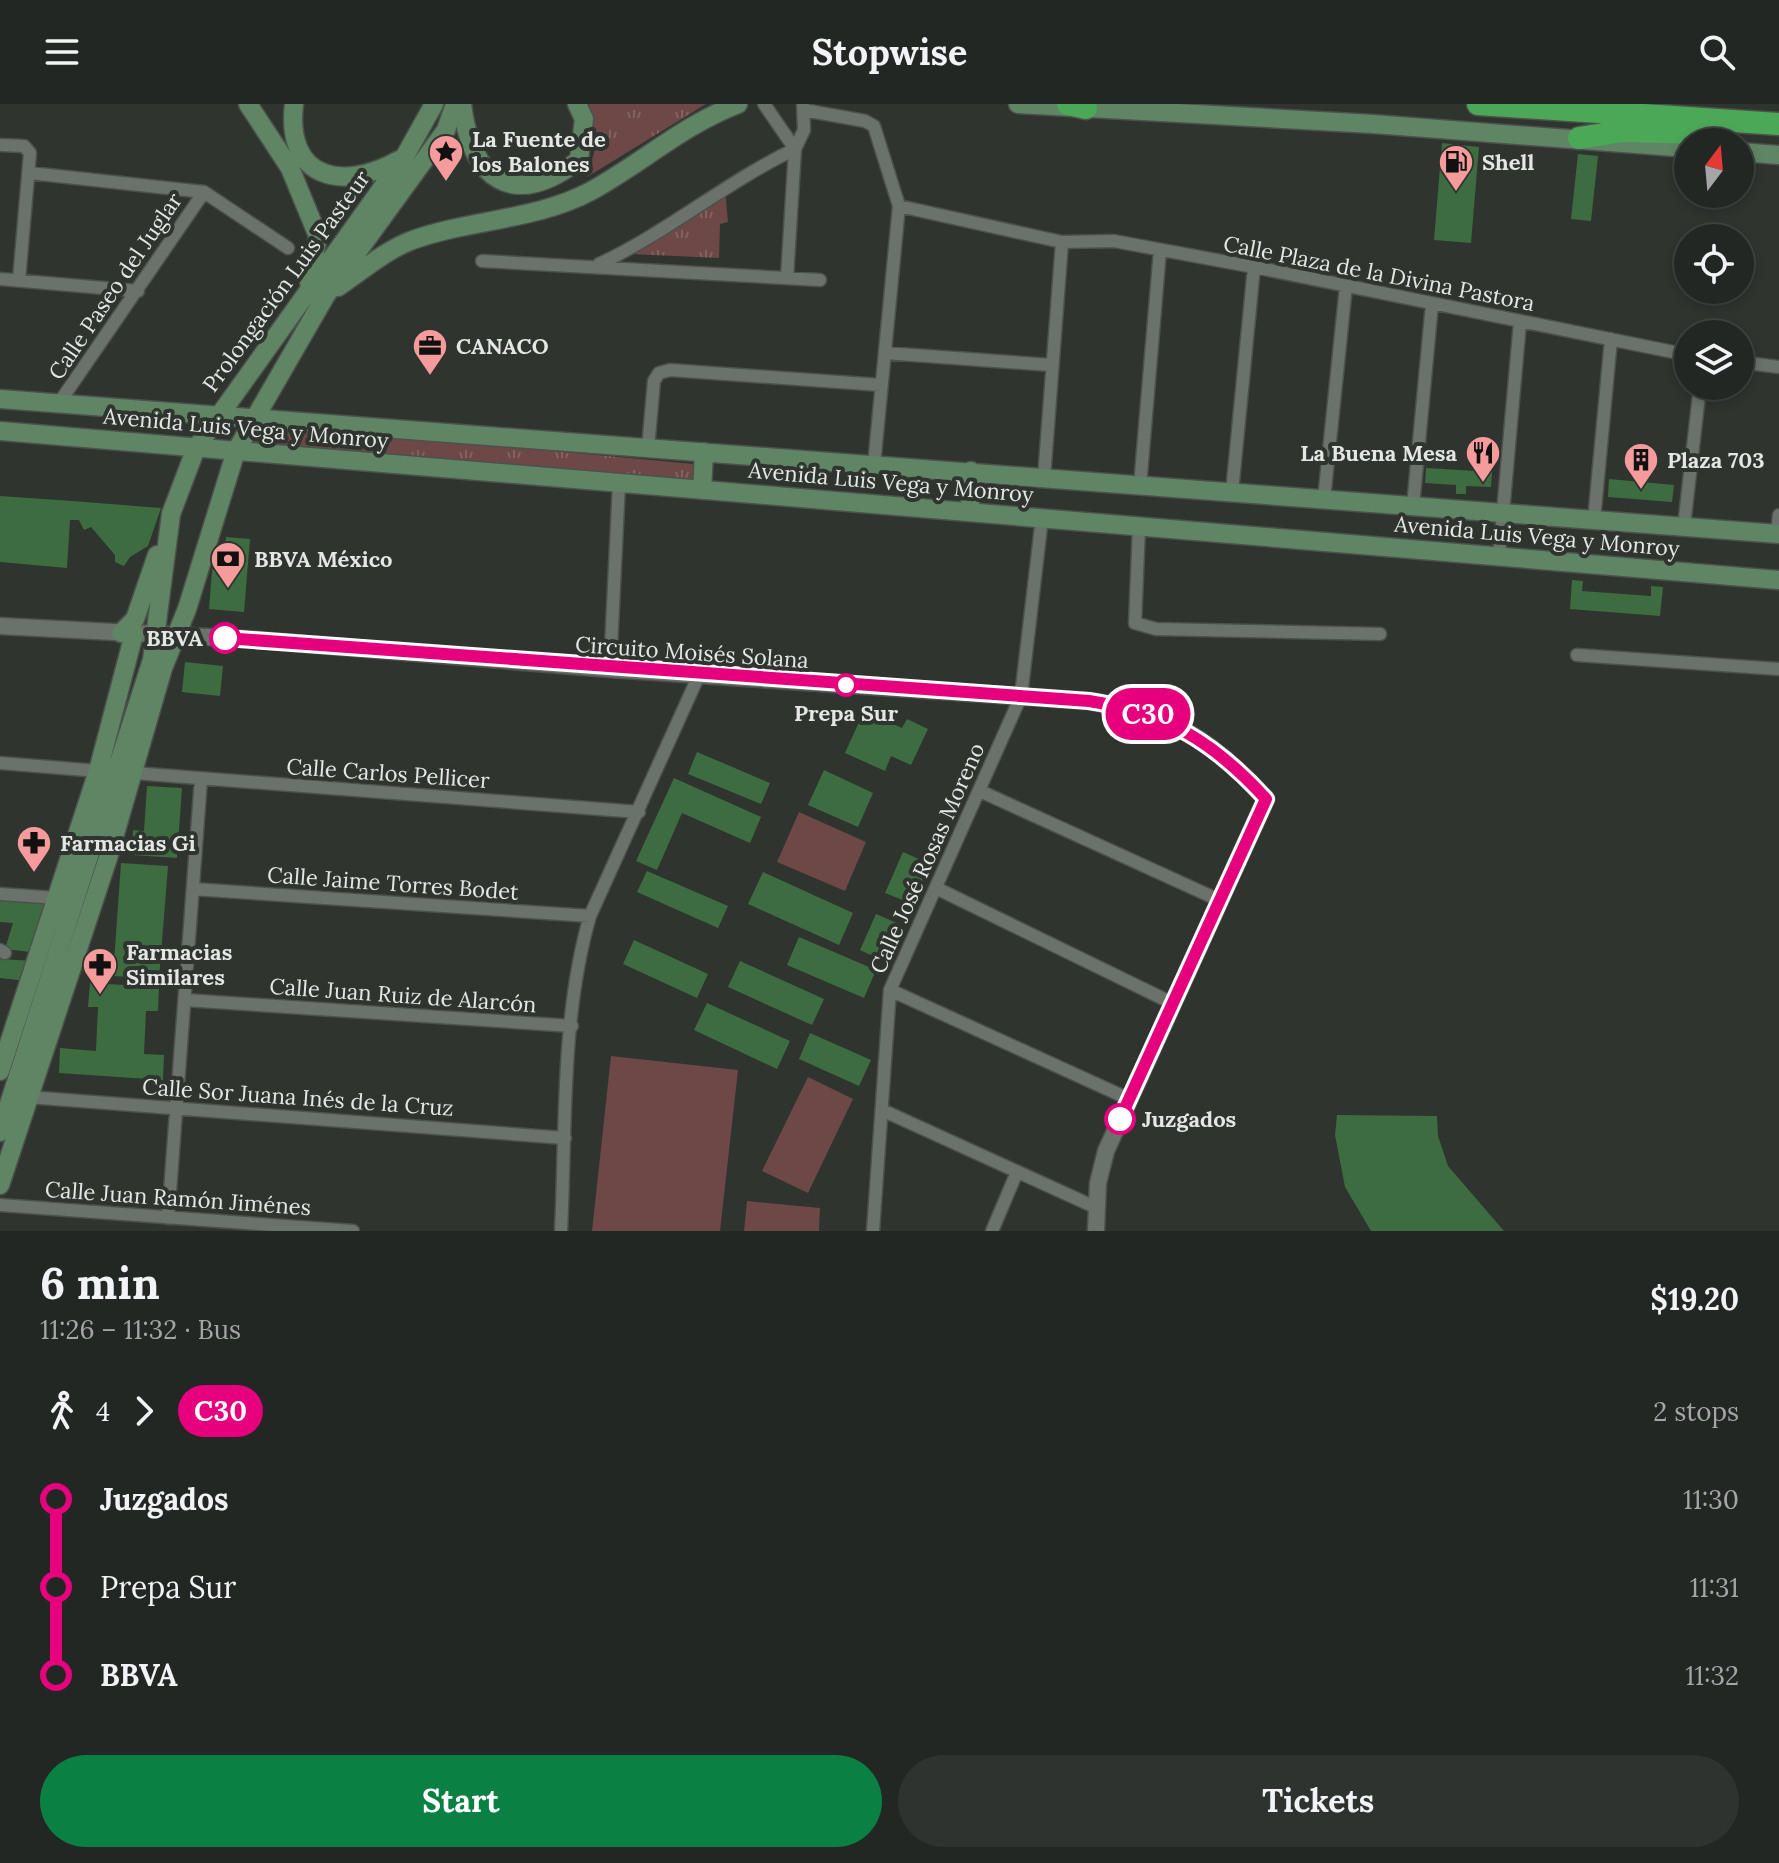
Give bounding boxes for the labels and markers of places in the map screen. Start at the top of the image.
place label: La Fuente de los Balones [472,125,606,178]
place icon: La Fuente de los Balones [427,133,465,183]
fuel station icon: Shell [1437,143,1475,193]
place label: Shell [1482,148,1534,176]
office icon: CANACO [411,327,449,377]
place label: CANACO [456,332,549,360]
restaurant icon: La Buena Mesa [1464,434,1502,484]
place label: La Buena Mesa [1300,439,1457,467]
building icon: Plaza 703 [1622,441,1660,491]
place label: Plaza 703 [1667,446,1765,474]
bank icon: BBVA México [209,540,247,590]
place label: BBVA México [254,545,393,573]
marker: BBVA [210,623,240,653]
place label: BBVA [146,624,203,652]
marker: Prepa Sur [835,674,857,696]
place label: Prepa Sur [794,699,898,727]
pharmacy icon: Farmacias Gi [15,824,53,874]
place label: Farmacias Gi [60,829,196,857]
place label: Farmacias Similares [126,938,232,991]
pharmacy icon: Farmacias Similares [81,946,119,996]
marker: Juzgados [1105,1104,1135,1134]
place label: Juzgados [1142,1105,1236,1133]

